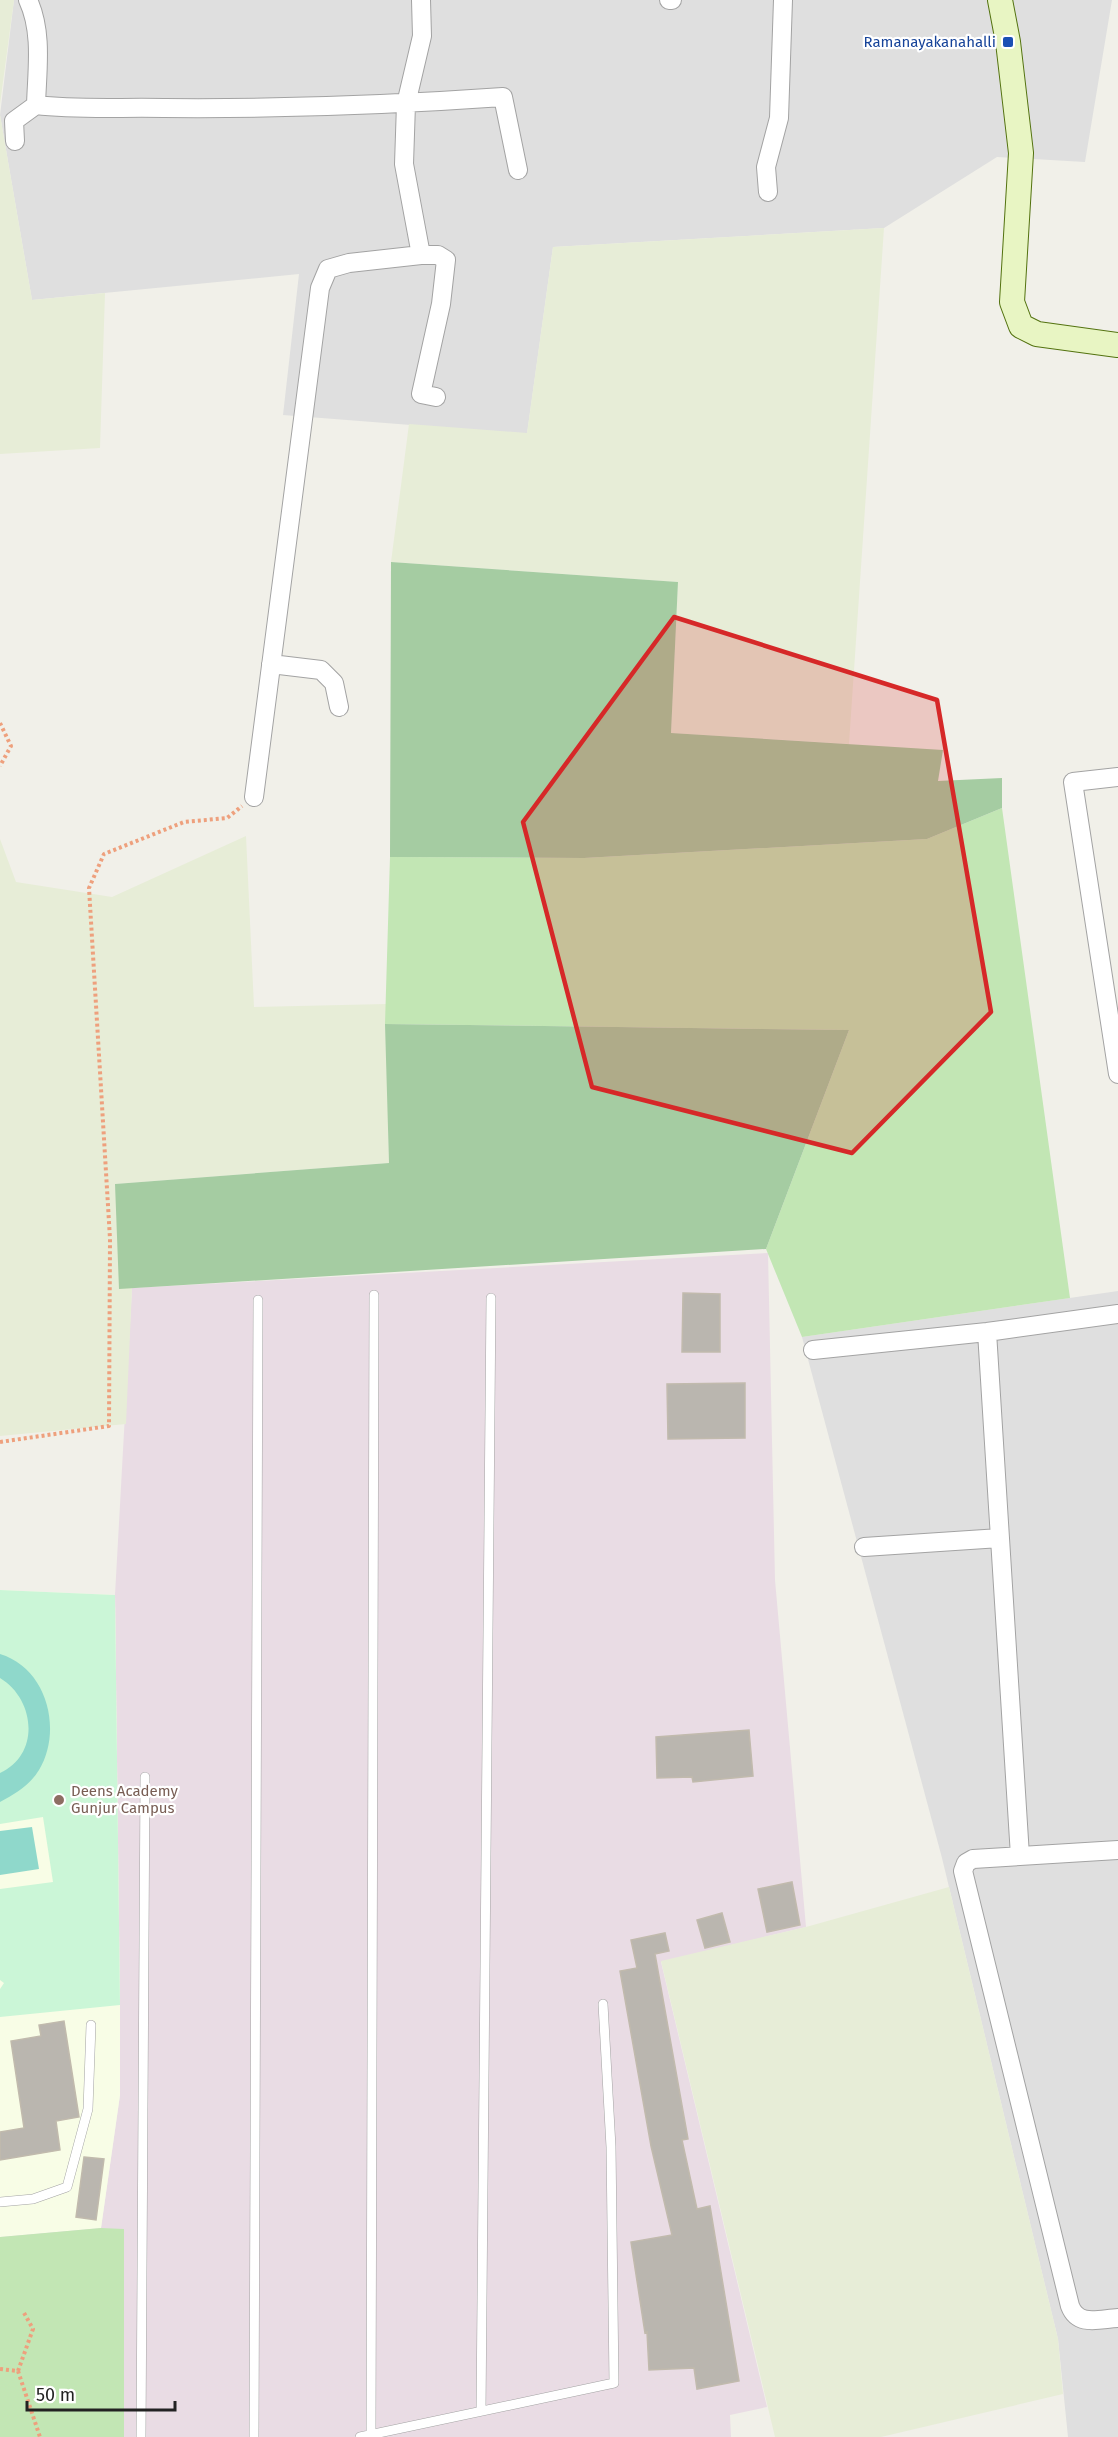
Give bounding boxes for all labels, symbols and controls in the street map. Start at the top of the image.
place label: Ramanayakanahalli [863,33,996,51]
marker: Ramanayakanahalli [1001,35,1015,49]
place label: Deens Academy Gunjur Campus [71,1782,178,1817]
marker: Deens Academy Gunjur Campus [52,1793,66,1807]
scale bar [27,2374,176,2412]
text: 50 m [36,2384,75,2406]

